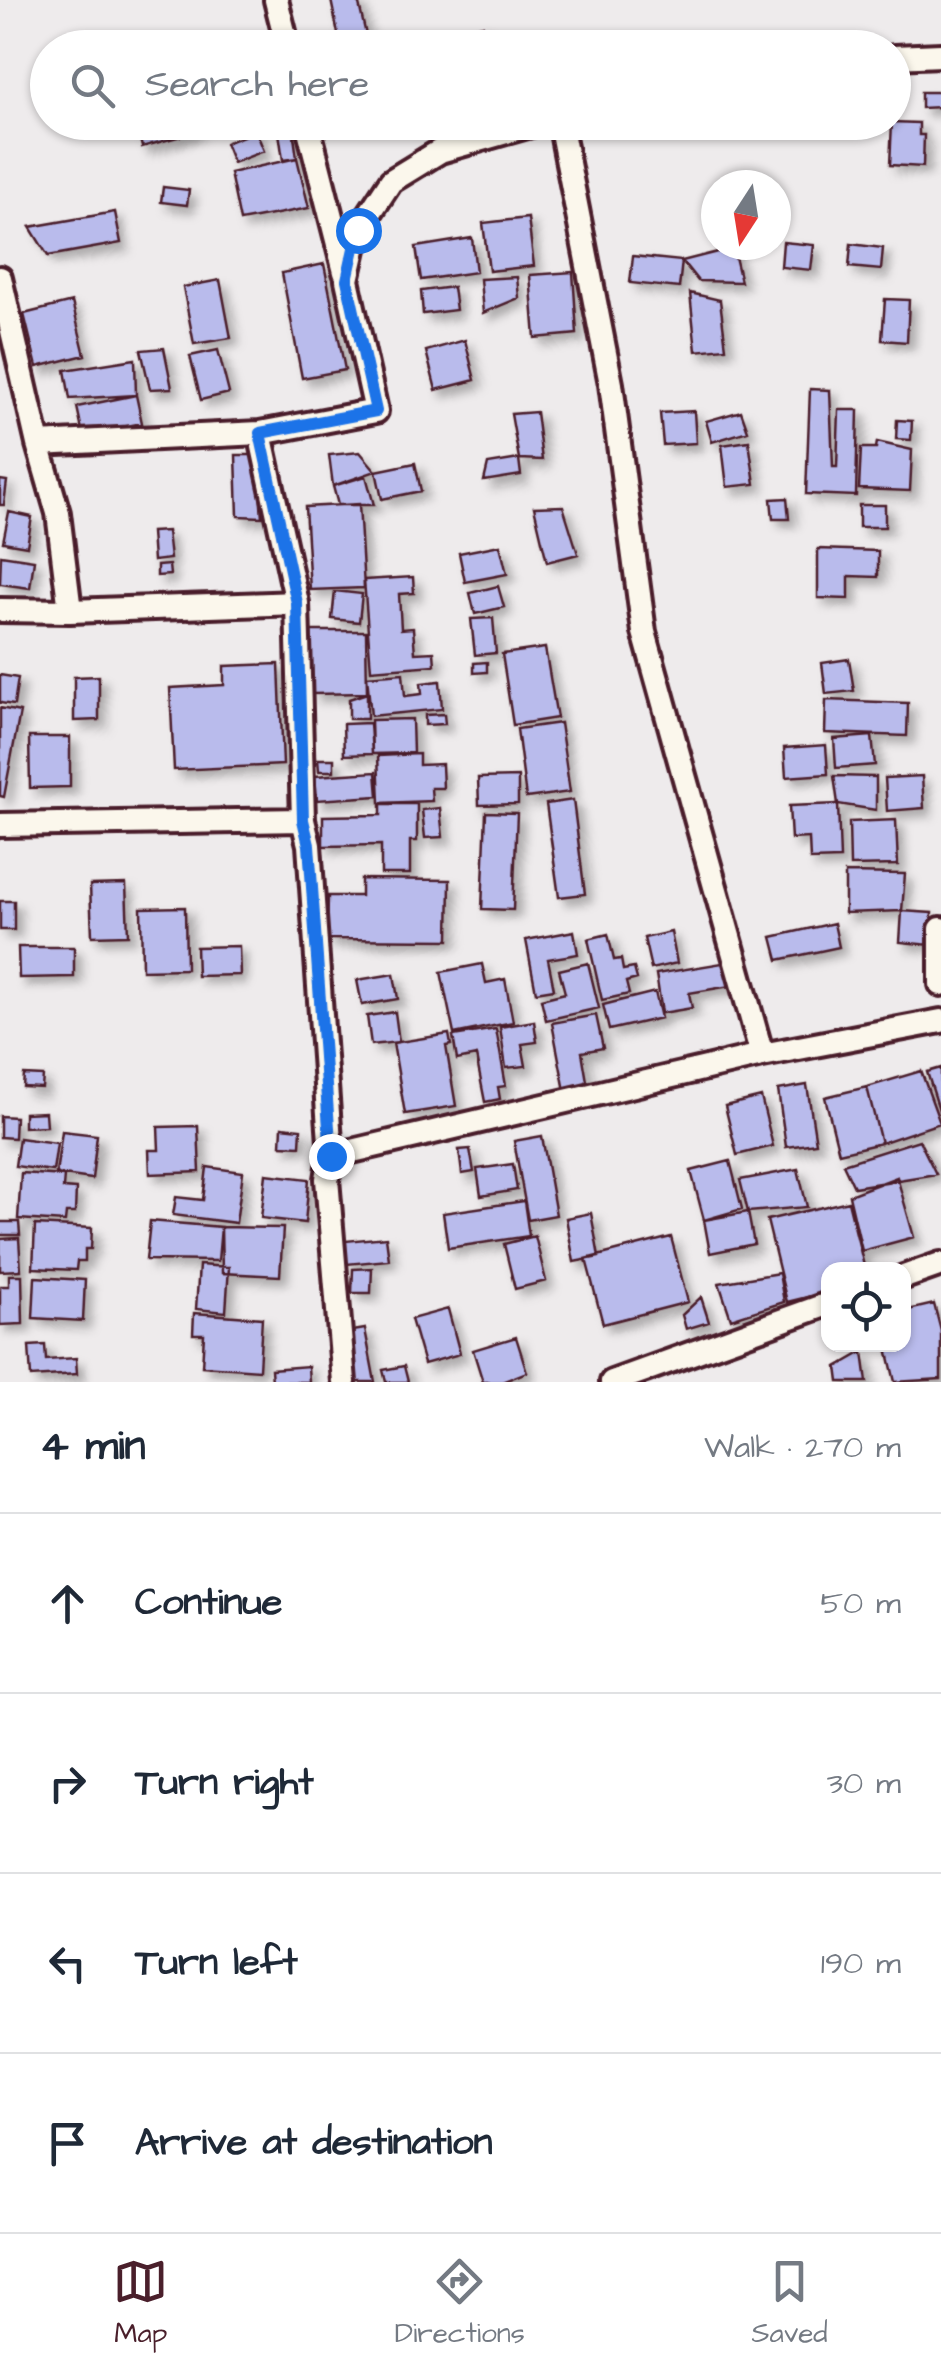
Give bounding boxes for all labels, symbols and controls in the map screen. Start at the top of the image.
search box [30,30,911,140]
icon: search [65,58,120,113]
text: Search here [145,59,369,111]
north arrow [701,170,791,260]
route start [336,208,382,254]
route end [309,1134,355,1180]
map controls [821,1262,911,1352]
button: locate [821,1262,911,1352]
text: 4 min [40,1418,145,1476]
text: Walk · 270 m [704,1425,901,1470]
icon: ahead [40,1576,95,1631]
text: Continue [135,1577,282,1629]
text: 50 m [820,1581,901,1626]
icon: right [40,1756,95,1811]
text: Turn right [135,1757,314,1809]
text: 30 m [827,1761,901,1806]
icon: left [40,1936,95,1991]
text: Turn left [135,1937,298,1989]
text: 190 m [821,1941,901,1986]
icon: arrive [40,2116,95,2171]
text: Arrive at destination [135,2117,492,2169]
tab: Map [113,2254,168,2353]
tab: Directions [395,2254,525,2353]
tab: Saved [751,2254,828,2353]

